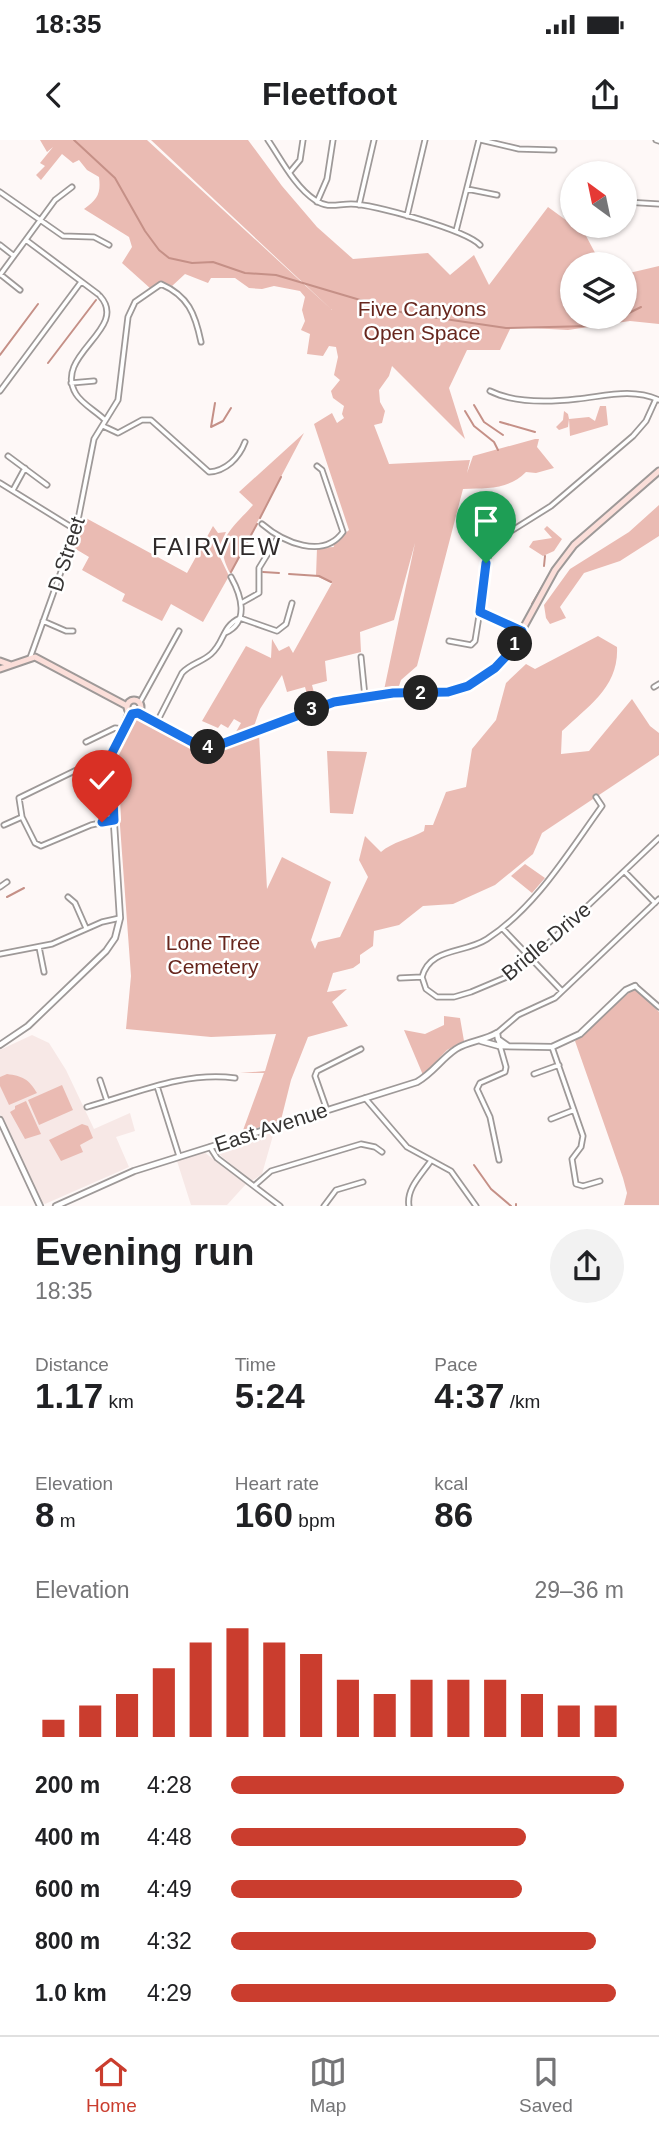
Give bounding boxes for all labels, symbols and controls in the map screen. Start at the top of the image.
text: 18:35 [35,9,102,39]
icon: back [35,76,73,114]
text: Fleetfoot [262,76,397,112]
icon: share [586,76,624,114]
north arrow [560,161,637,238]
map controls [560,161,637,329]
button: layers [560,252,637,329]
park label: Five Canyons Open Space [358,297,486,344]
pin [456,491,516,563]
icon: arrive [467,502,505,540]
street label: D Street [43,514,89,594]
district label: FAIRVIEW [152,533,282,560]
pin: 1 [498,626,532,662]
text: 1 [509,633,520,654]
pin: 2 [404,676,438,710]
text: 2 [415,682,426,703]
pin: 3 [294,692,330,726]
text: 3 [306,698,317,719]
pin: 4 [190,730,226,764]
text: 4 [202,736,213,757]
pin [72,750,132,822]
icon: check [83,761,121,799]
street label: Bridle Drive [497,897,595,985]
park label: Lone Tree Cemetery [166,931,260,978]
street label: East Avenue [212,1098,330,1156]
button: share [550,1229,624,1303]
text: Evening run [35,1231,255,1273]
text: 18:35 [35,1278,93,1304]
text: Distance [35,1354,109,1375]
text: Time [235,1354,276,1375]
text: Pace [434,1354,478,1375]
text: 1.17 [35,1376,103,1415]
text: 5:24 [235,1376,305,1415]
text: 4:37 [434,1376,504,1415]
text: km [103,1391,134,1412]
text: /km [504,1391,540,1412]
text: Elevation [35,1473,113,1494]
text: Heart rate [235,1473,319,1494]
text: kcal [434,1473,468,1494]
text: 8 [35,1495,54,1534]
text: 160 [235,1495,293,1534]
text: 86 [434,1495,473,1534]
text: m [54,1510,76,1531]
text: bpm [293,1510,335,1531]
text: Elevation [35,1577,130,1603]
text: 29–36 m [534,1577,624,1603]
text: 200 m [35,1772,100,1798]
text: 4:28 [147,1772,192,1798]
text: 400 m [35,1824,100,1850]
text: 4:48 [147,1824,192,1850]
text: 600 m [35,1876,100,1902]
text: 4:49 [147,1876,192,1902]
text: 800 m [35,1928,100,1954]
text: 4:32 [147,1928,192,1954]
text: 1.0 km [35,1980,107,2006]
text: 4:29 [147,1980,192,2006]
tab: Home [86,2053,137,2117]
tab: Map [309,2053,347,2117]
tab: Saved [519,2053,573,2117]

